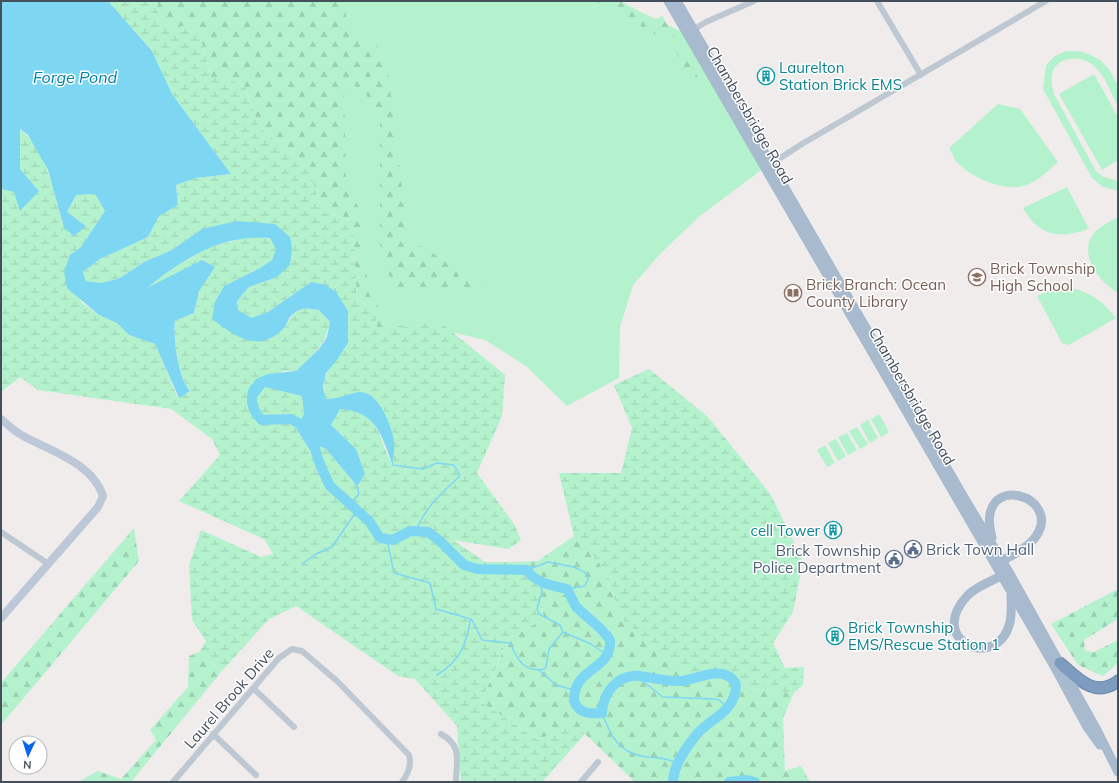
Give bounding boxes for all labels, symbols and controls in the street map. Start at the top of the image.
street label: Chambersbridge Road [703,43,797,187]
place label: Laurelton Station Brick EMS [779,58,902,94]
building icon: Laurelton Station Brick EMS [756,66,776,86]
water label: Forge Pond [33,67,118,87]
place label: Brick Township High School [990,259,1095,295]
school or university icon: Brick Township High School [967,267,987,287]
place label: Brick Branch: Ocean County Library [806,275,946,311]
library icon: Brick Branch: Ocean County Library [783,283,803,303]
street label: Chambersbridge Road [865,324,959,468]
building icon: cell Tower [823,520,843,540]
place label: cell Tower [751,521,821,540]
public building icon: Brick Town Hall [903,539,923,559]
place label: Brick Town Hall [926,540,1034,559]
place label: Brick Township Police Department [753,541,881,577]
public building icon: Brick Township Police Department [884,549,904,569]
place label: Brick Township EMS/Rescue Station 1 [848,618,1000,654]
building icon: Brick Township EMS/Rescue Station 1 [825,626,845,646]
street label: Laurel Brook Drive [180,644,278,752]
north arrow [8,735,48,775]
text: N [23,758,32,772]

